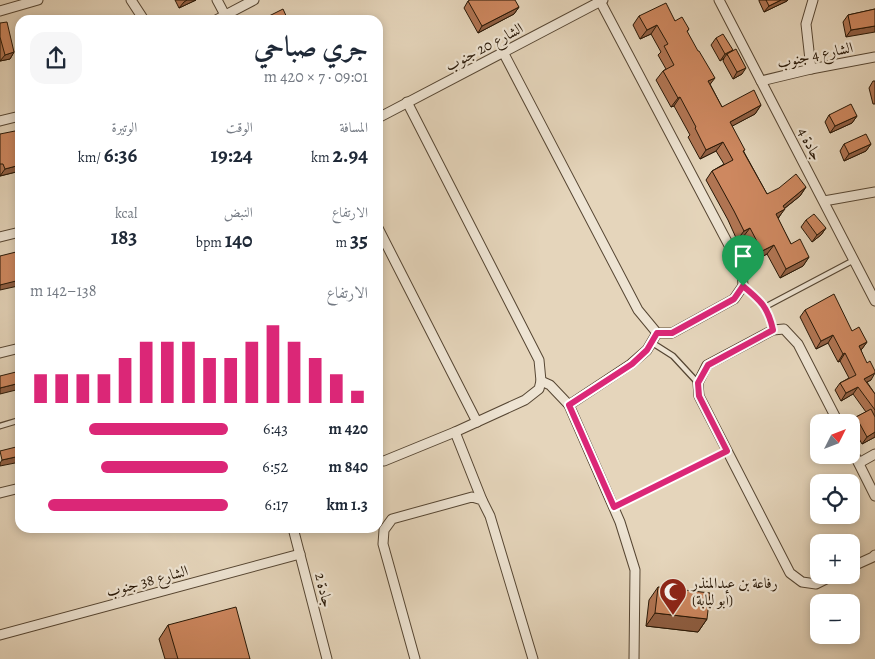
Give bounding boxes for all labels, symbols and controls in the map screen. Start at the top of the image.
street label: الشارع 20 جنوب [442,18,528,79]
text: جري صباحي [254,28,368,66]
button: share [30,32,82,84]
street label: الشارع 4 جنوب [775,37,855,76]
text: 09:01 · 7 × 420 m [264,66,368,88]
text: الوتيرة [112,118,137,137]
text: الوقت [226,118,253,137]
text: المسافة [339,118,368,137]
street label: جادة 4 [793,124,827,164]
text: 6:36 [104,141,137,169]
text: 19:24 [210,141,253,169]
text: 2.94 [332,141,368,169]
text: /km [78,148,104,167]
text: km [311,148,332,167]
text: النبض [224,203,253,222]
text: الارتفاع [332,203,368,222]
text: kcal [115,204,137,223]
text: 183 [111,223,137,251]
text: 140 [225,226,253,254]
text: 35 [350,226,368,254]
text: bpm [196,233,225,252]
text: m [336,233,350,252]
pin [722,235,764,286]
icon: arrive [729,242,757,270]
text: 138–142 m [30,280,96,302]
text: الارتفاع [326,282,368,304]
north arrow [810,414,860,464]
map controls [810,414,860,644]
text: 6:43 [263,418,288,440]
text: 420 m [328,418,368,440]
text: 6:52 [262,456,288,478]
text: 840 m [329,456,368,478]
button: locate [810,474,860,524]
text: 6:17 [265,494,288,516]
text: 1.3 km [327,494,368,516]
button: + [810,534,860,584]
street label: الشارع 38 جنوب [104,560,191,604]
street label: جادة 2 [310,571,338,609]
place label: رفاعة بن عبدالمنذر (أبو لبابة) [690,573,778,610]
mosque icon: رفاعة بن عبدالمنذر (أبو لبابة) [658,577,688,616]
button: − [810,594,860,644]

